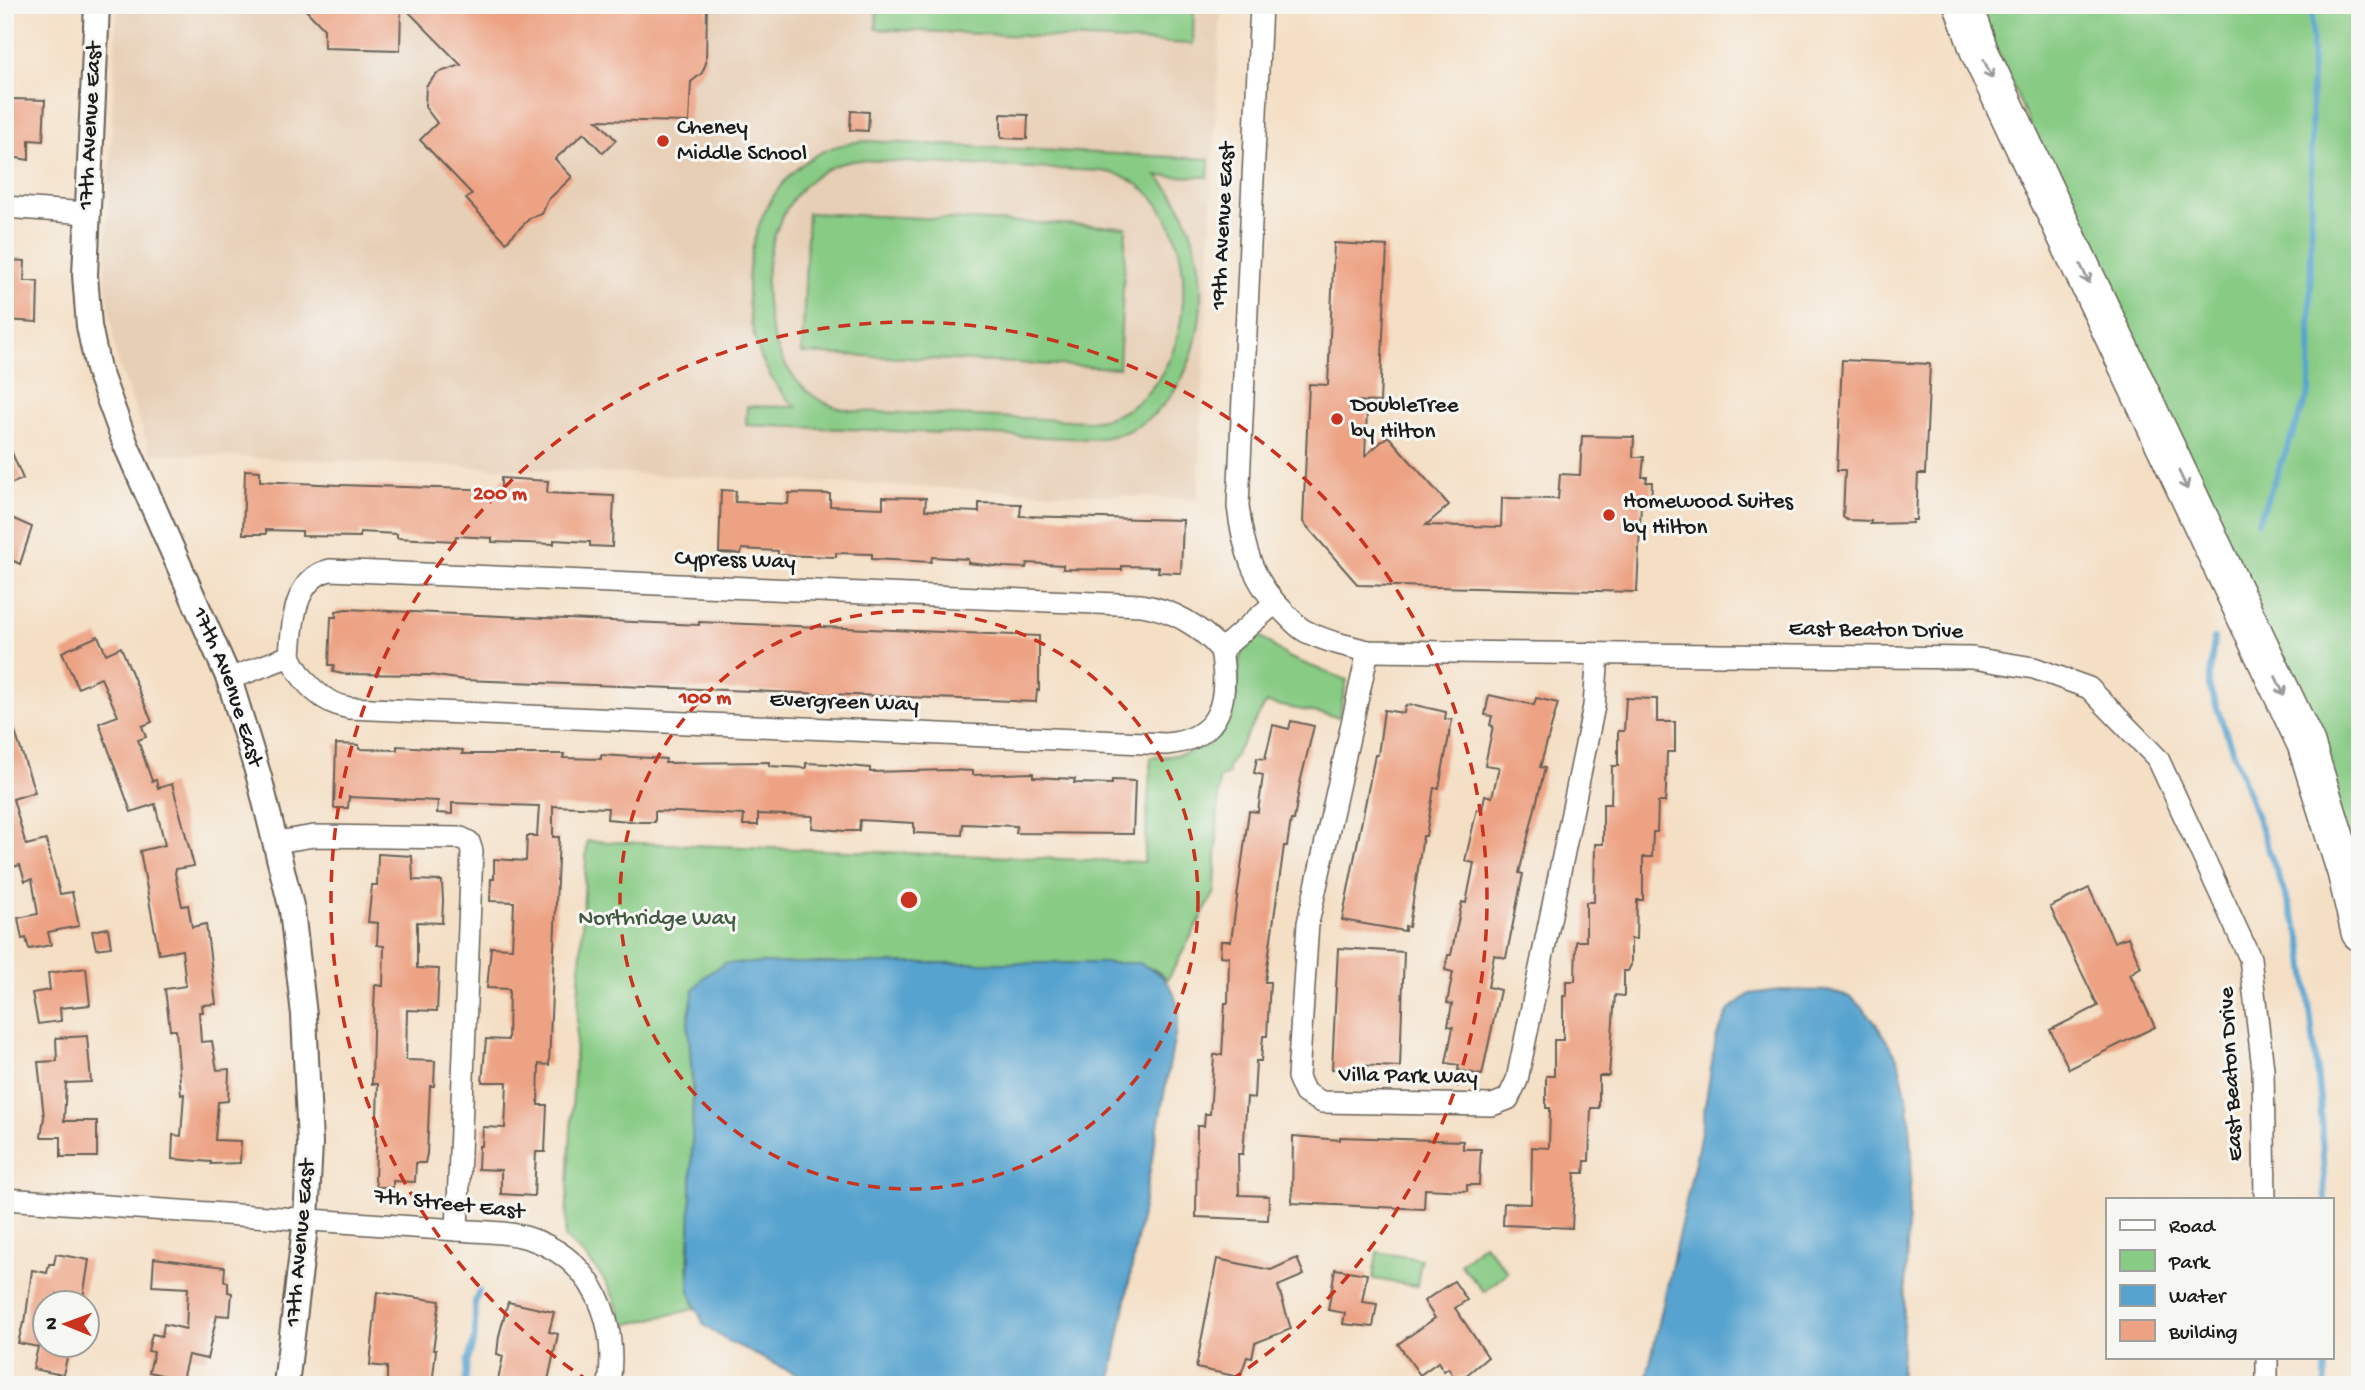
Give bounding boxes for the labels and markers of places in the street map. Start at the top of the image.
place label: Cheney Middle School [677,115,807,168]
marker: Cheney Middle School [655,133,671,149]
place label: DoubleTree by Hilton [1349,393,1460,446]
marker: DoubleTree by Hilton [1329,411,1345,427]
place label: Homewood Suites by Hilton [1623,489,1794,542]
marker: Homewood Suites by Hilton [1601,507,1617,523]
centre of rings [897,888,921,912]

